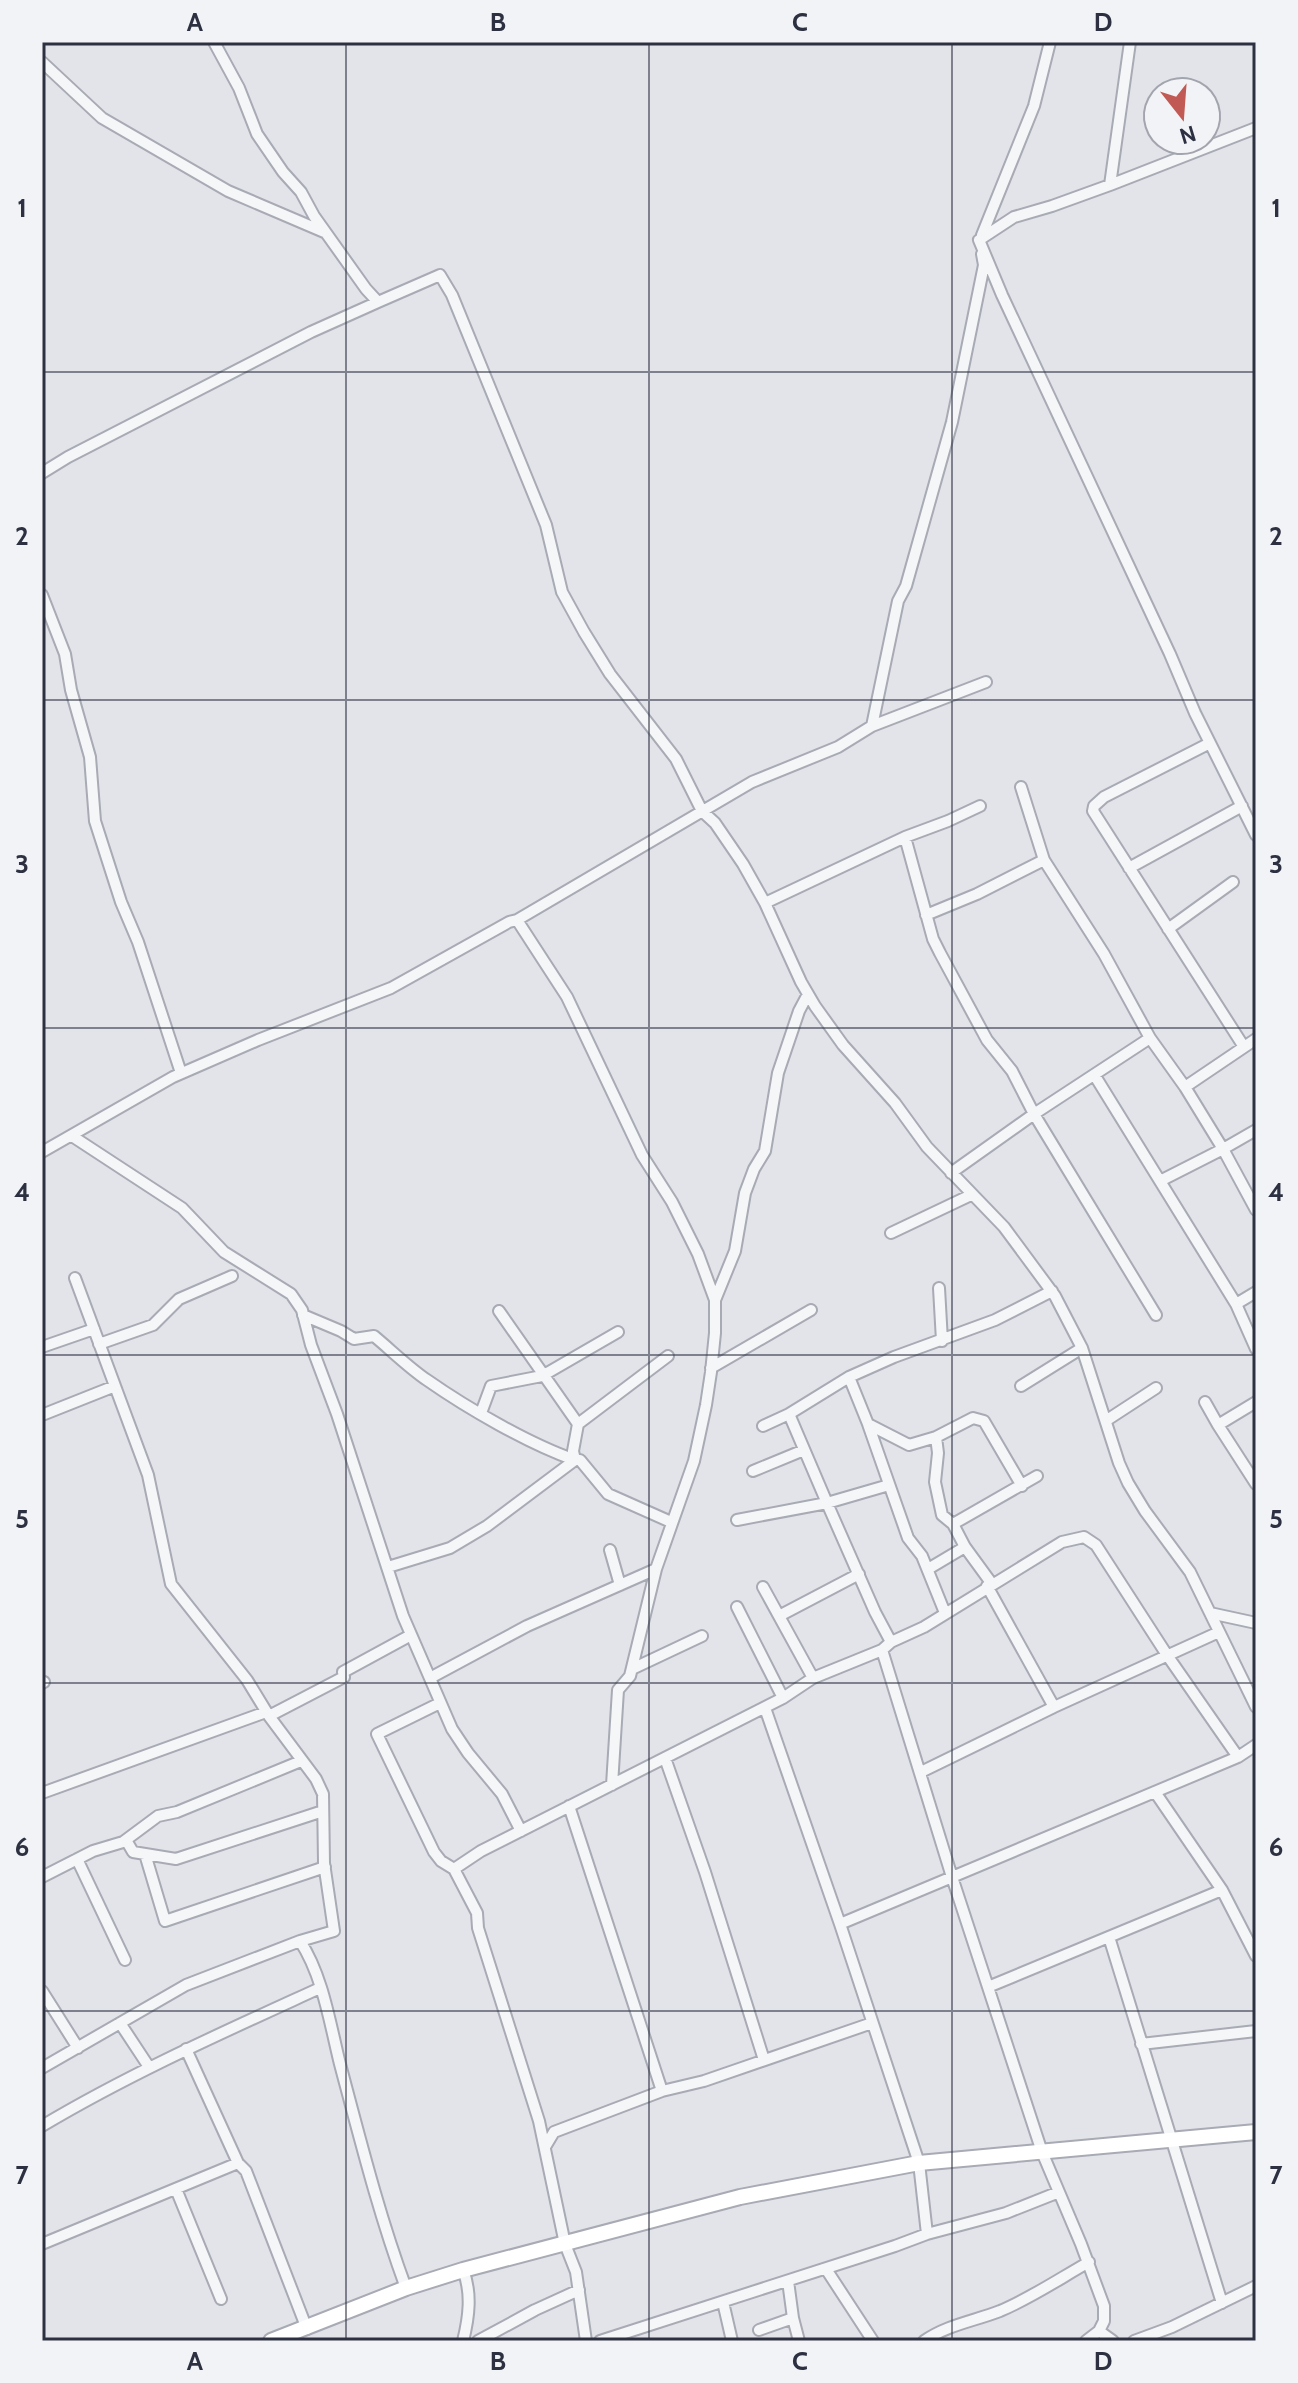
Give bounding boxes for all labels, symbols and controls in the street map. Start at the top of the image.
text: A [187,6,204,38]
text: B [490,6,506,38]
text: C [792,6,808,38]
text: D [1094,6,1112,38]
north arrow [1142,76,1222,156]
text: N [1176,119,1199,150]
text: 1 [17,192,27,224]
text: 1 [1271,192,1281,224]
text: 2 [15,520,29,552]
text: 2 [1269,520,1283,552]
text: 3 [15,848,29,880]
text: 3 [1269,848,1283,880]
text: 4 [14,1176,30,1208]
text: 4 [1268,1176,1284,1208]
text: 5 [15,1503,29,1535]
text: 5 [1269,1503,1283,1535]
text: 6 [15,1831,29,1863]
text: 6 [1269,1831,1283,1863]
text: 7 [15,2159,29,2191]
text: 7 [1269,2159,1283,2191]
text: A [187,2345,204,2377]
text: B [490,2345,506,2377]
text: C [792,2345,808,2377]
text: D [1094,2345,1112,2377]

